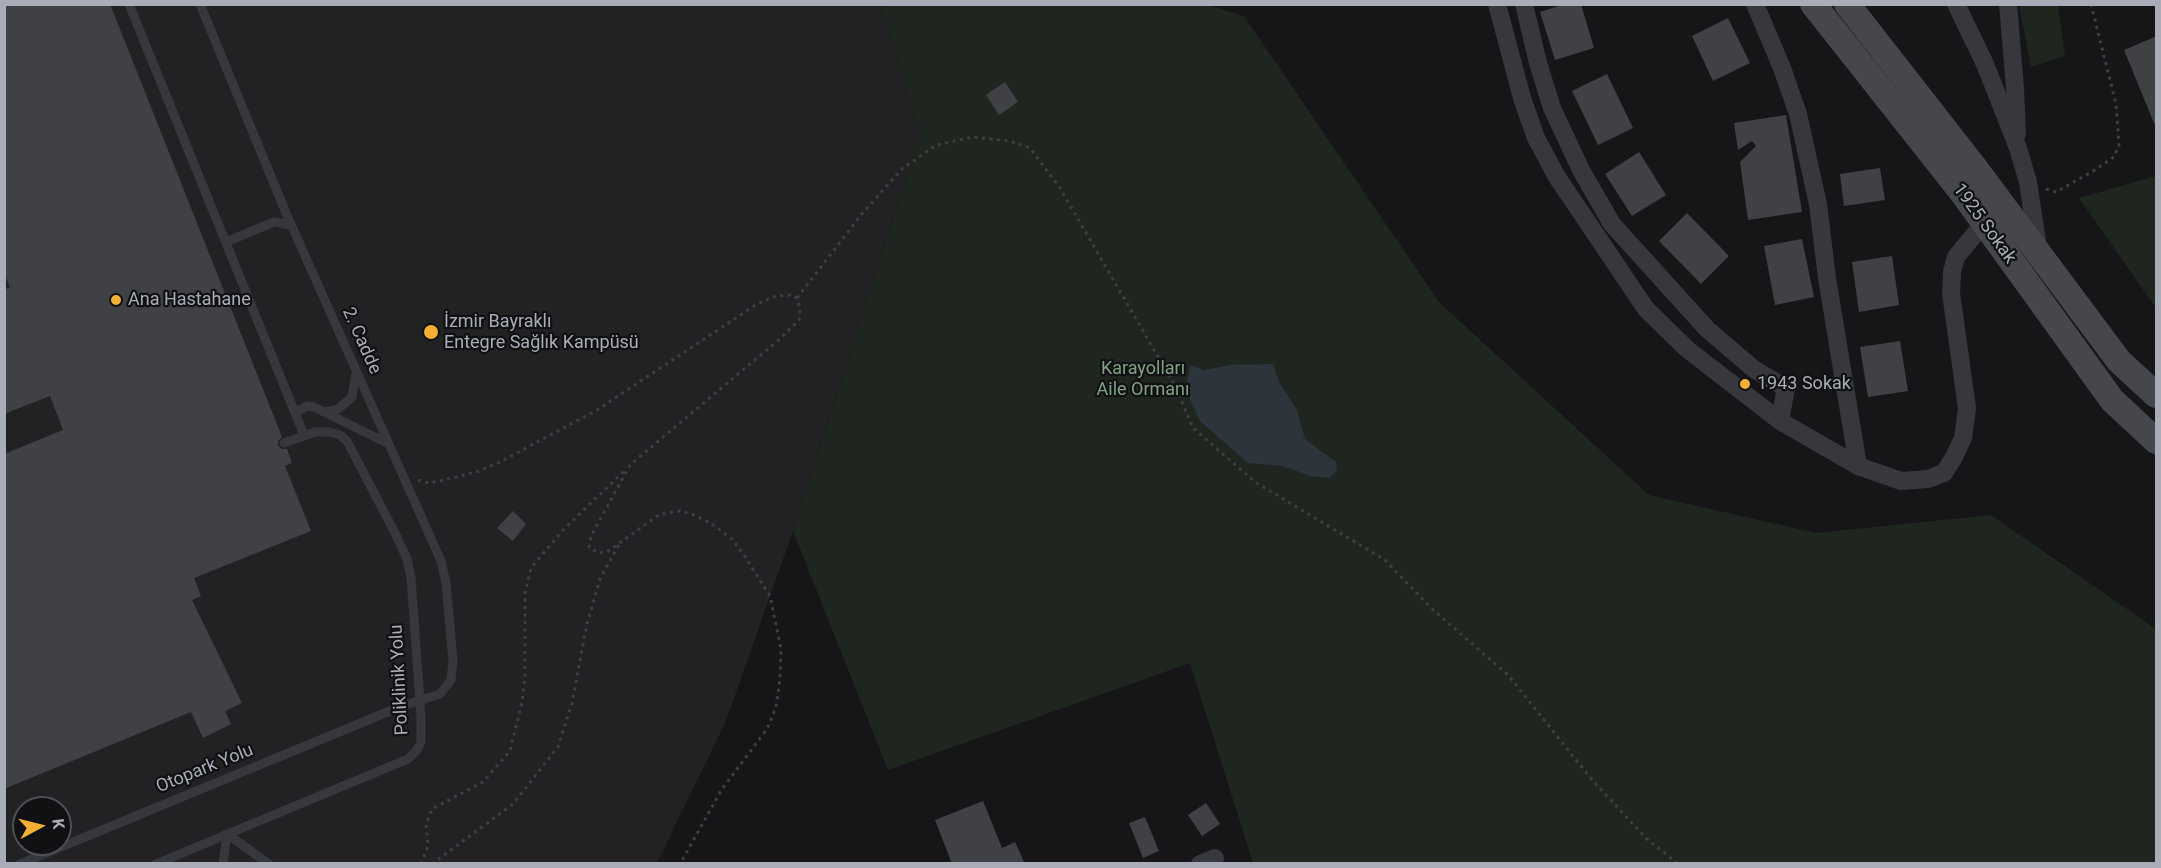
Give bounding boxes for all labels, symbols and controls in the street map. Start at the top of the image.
street label: 1925 Sokak [1948,180,2020,268]
place label: Ana Hastahane [128,289,251,311]
marker: Ana Hastahane [109,293,123,307]
street label: 2. Cadde [337,304,385,378]
place label: İzmir Bayraklı Entegre Sağlık Kampüsü [444,311,639,354]
marker: İzmir Bayraklı Entegre Sağlık Kampüsü [422,323,440,341]
park label: Karayolları Aile Ormanı [1097,358,1189,400]
place label: 1943 Sokak [1757,373,1851,395]
marker: 1943 Sokak [1738,377,1752,391]
street label: Poliklinik Yolu [386,624,414,736]
street label: Otopark Yolu [153,740,257,798]
north arrow [12,796,72,856]
text: K [48,818,68,830]

